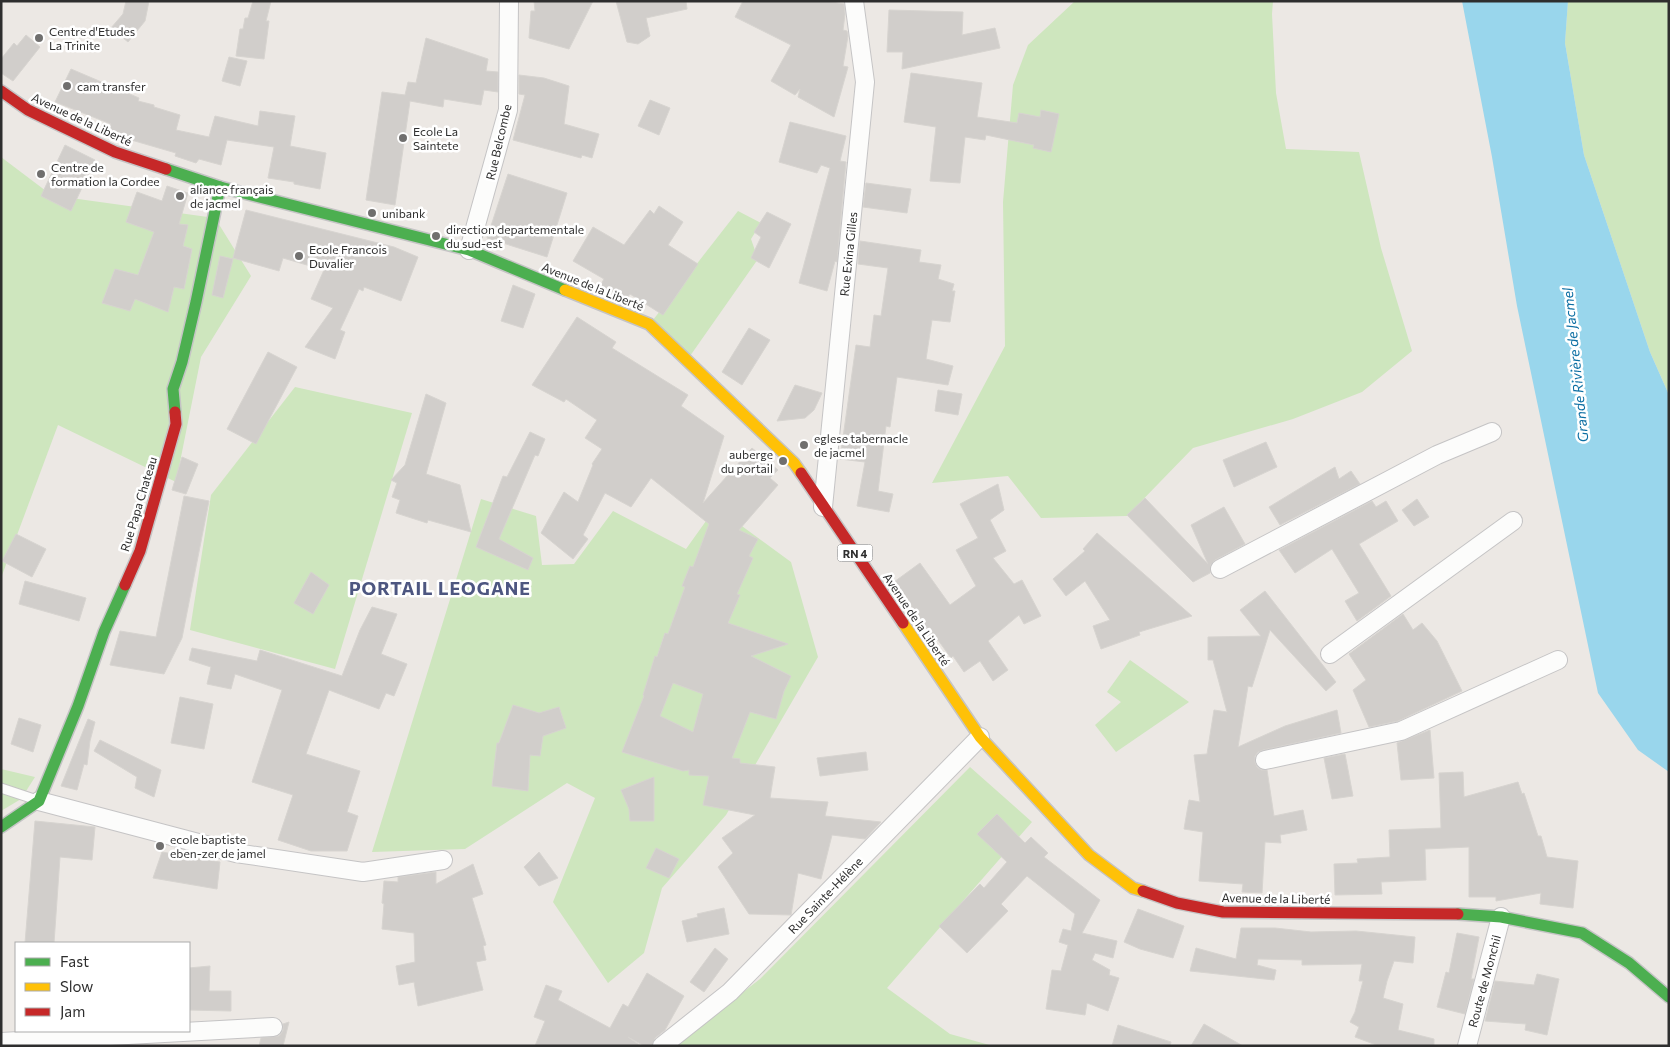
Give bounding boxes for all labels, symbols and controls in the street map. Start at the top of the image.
place label: Centre d'Etudes La Trinite [49,24,135,52]
marker: Centre d'Etudes La Trinite [33,32,45,44]
place label: cam transfer [77,79,146,93]
marker: cam transfer [61,80,73,92]
street label: Avenue de la Liberté [30,90,134,148]
street label: Rue Belcombe [482,103,514,181]
place label: Ecole La Saintete [413,124,459,152]
marker: Ecole La Saintete [397,132,409,144]
place label: Centre de formation la Cordee [51,160,160,188]
marker: Centre de formation la Cordee [35,168,47,180]
place label: aliance français de jacmel [190,182,273,210]
marker: aliance français de jacmel [174,190,186,202]
place label: unibank [382,206,426,220]
marker: unibank [366,207,378,219]
street label: Rue Exina Gilles [837,211,859,297]
place label: direction departementale du sud-est [446,222,584,250]
marker: direction departementale du sud-est [430,230,442,242]
place label: Ecole Francois Duvalier [309,242,387,270]
marker: Ecole Francois Duvalier [293,250,305,262]
street label: Avenue de la Liberté [540,259,646,313]
water label: Grande Rivière de Jacmel [1558,286,1592,443]
place label: eglese tabernacle de jacmel [814,431,908,459]
marker: eglese tabernacle de jacmel [798,439,810,451]
place label: auberge du portail [721,447,773,475]
street label: Rue Papa Chateau [117,455,159,553]
marker: auberge du portail [777,455,789,467]
road number: RN 4 [838,544,872,562]
street label: Avenue de la Liberté [881,570,953,668]
district label: PORTAIL LEOGANE [349,577,531,599]
place label: ecole baptiste eben-zer de jamel [170,832,266,860]
marker: ecole baptiste eben-zer de jamel [154,840,166,852]
street label: Rue Sainte-Hélène [785,854,865,936]
street label: Avenue de la Liberté [1221,890,1331,906]
street label: Route de Monchil [1465,933,1503,1029]
legend [15,942,190,1032]
text: Fast [60,952,89,970]
text: Slow [60,977,93,995]
text: Jam [60,1002,85,1020]

